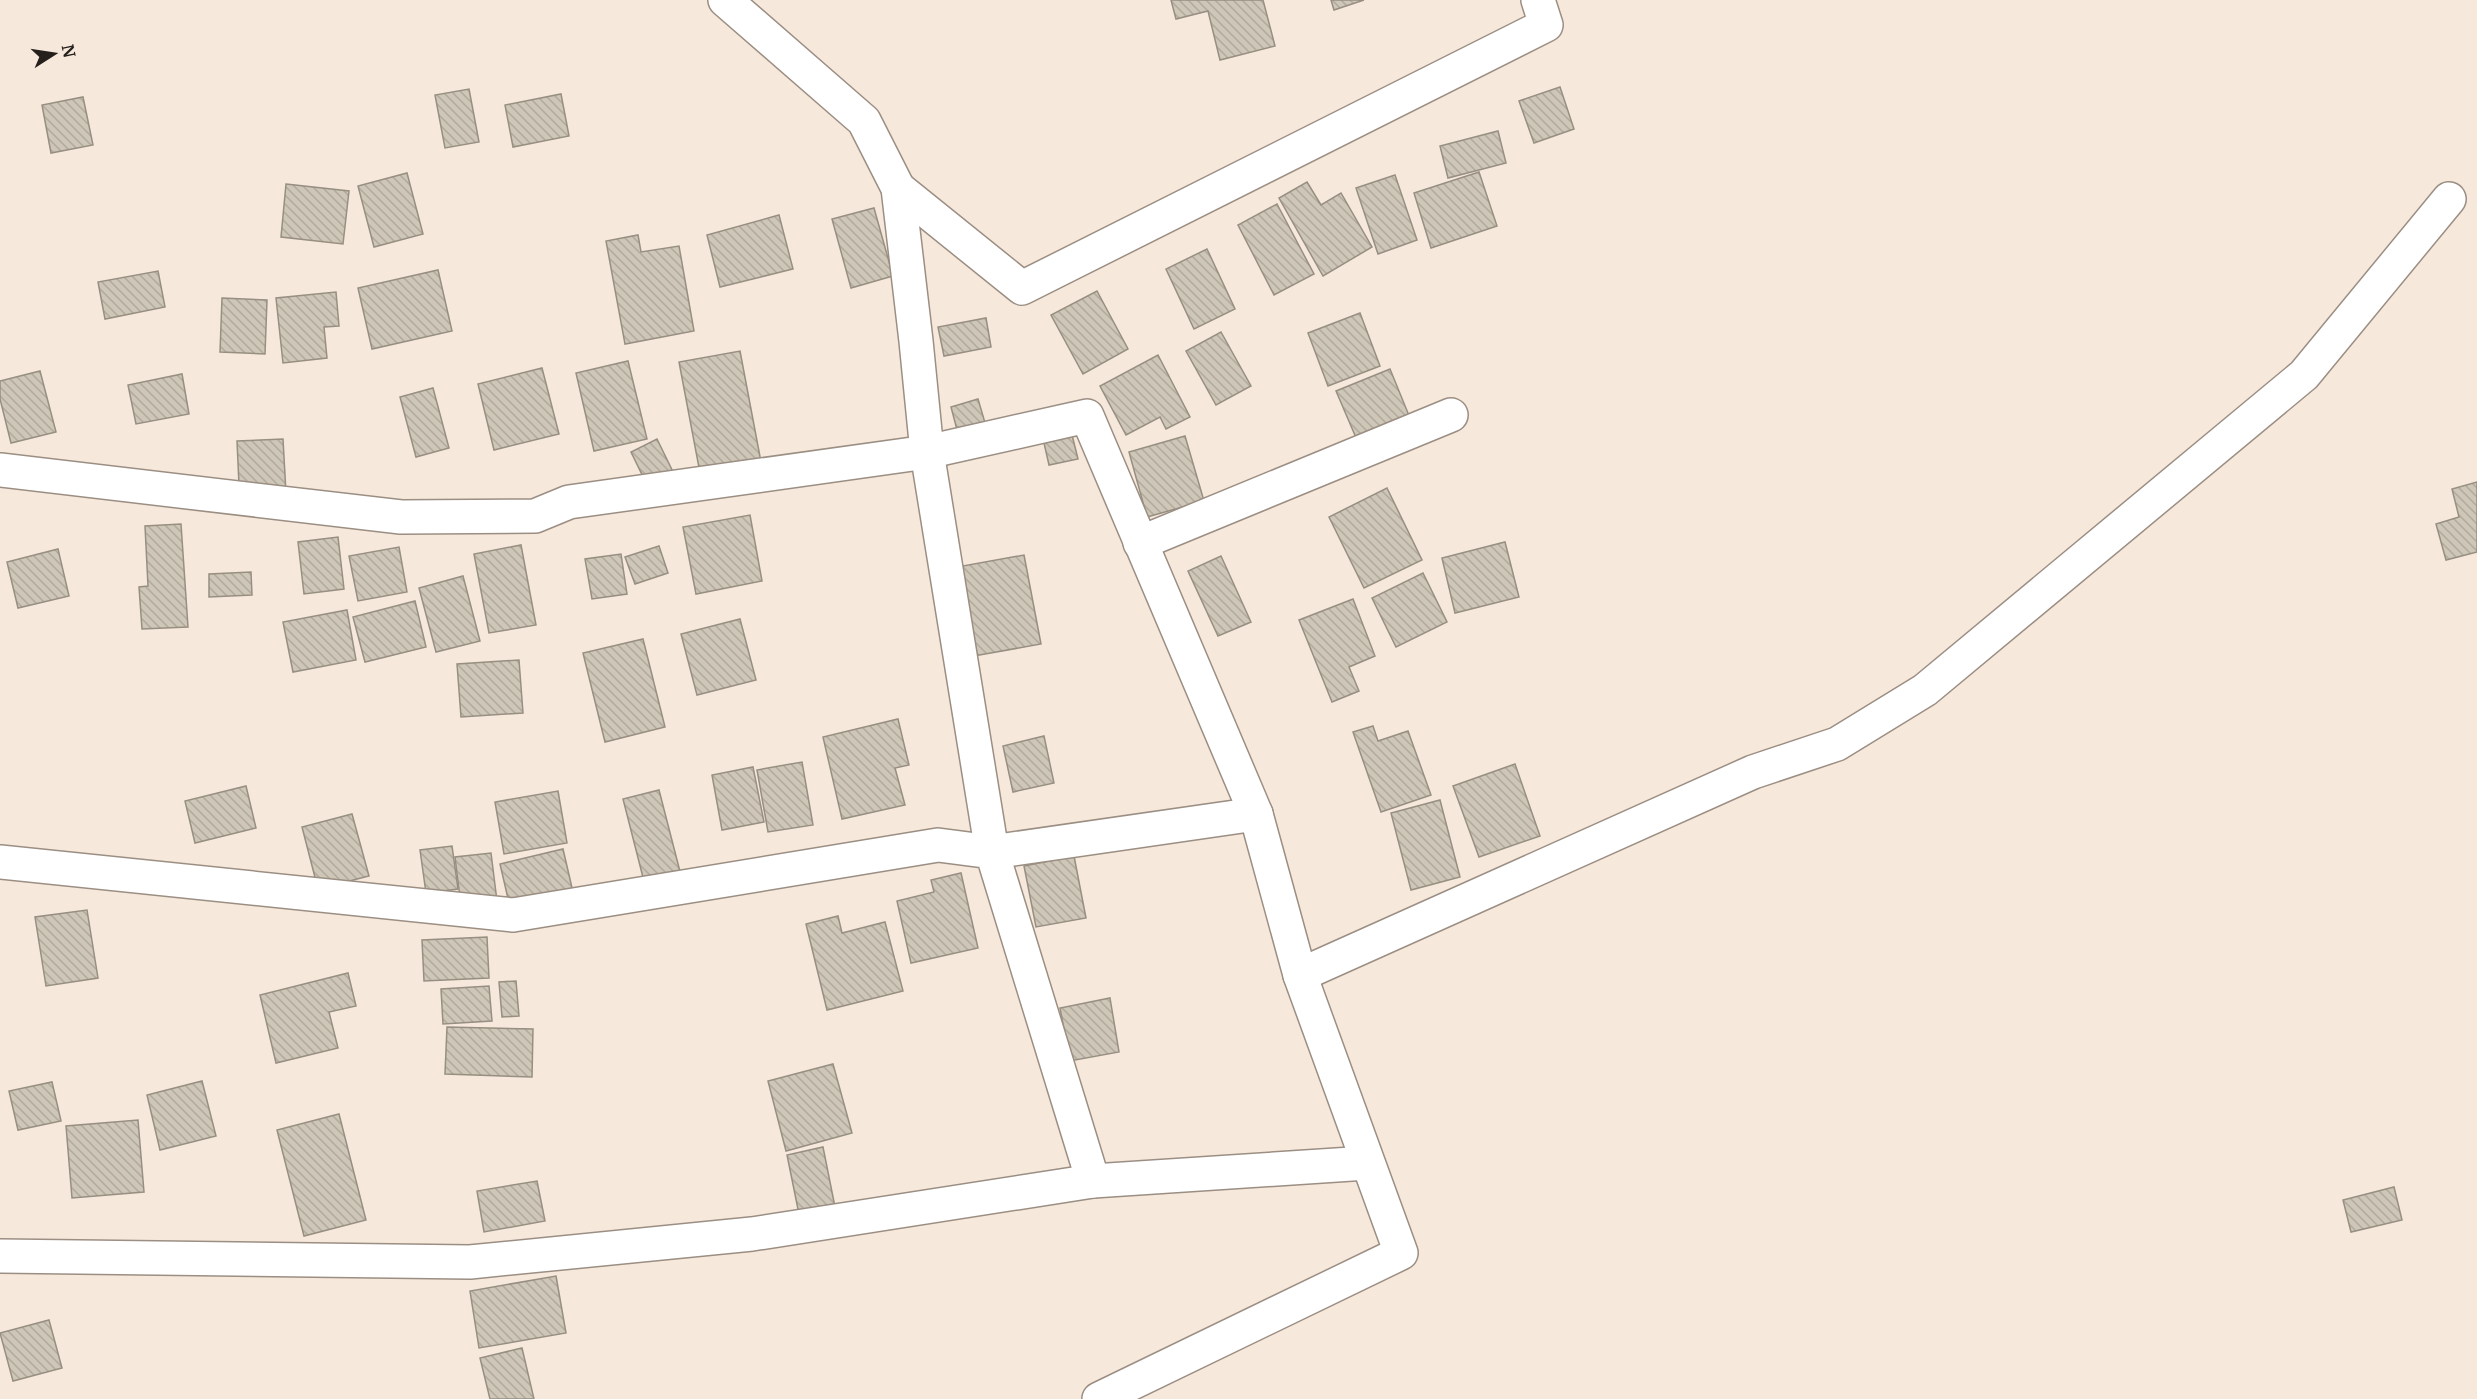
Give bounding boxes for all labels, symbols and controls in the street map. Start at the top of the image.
north arrow [24,24,84,84]
text: N [58,43,80,59]

